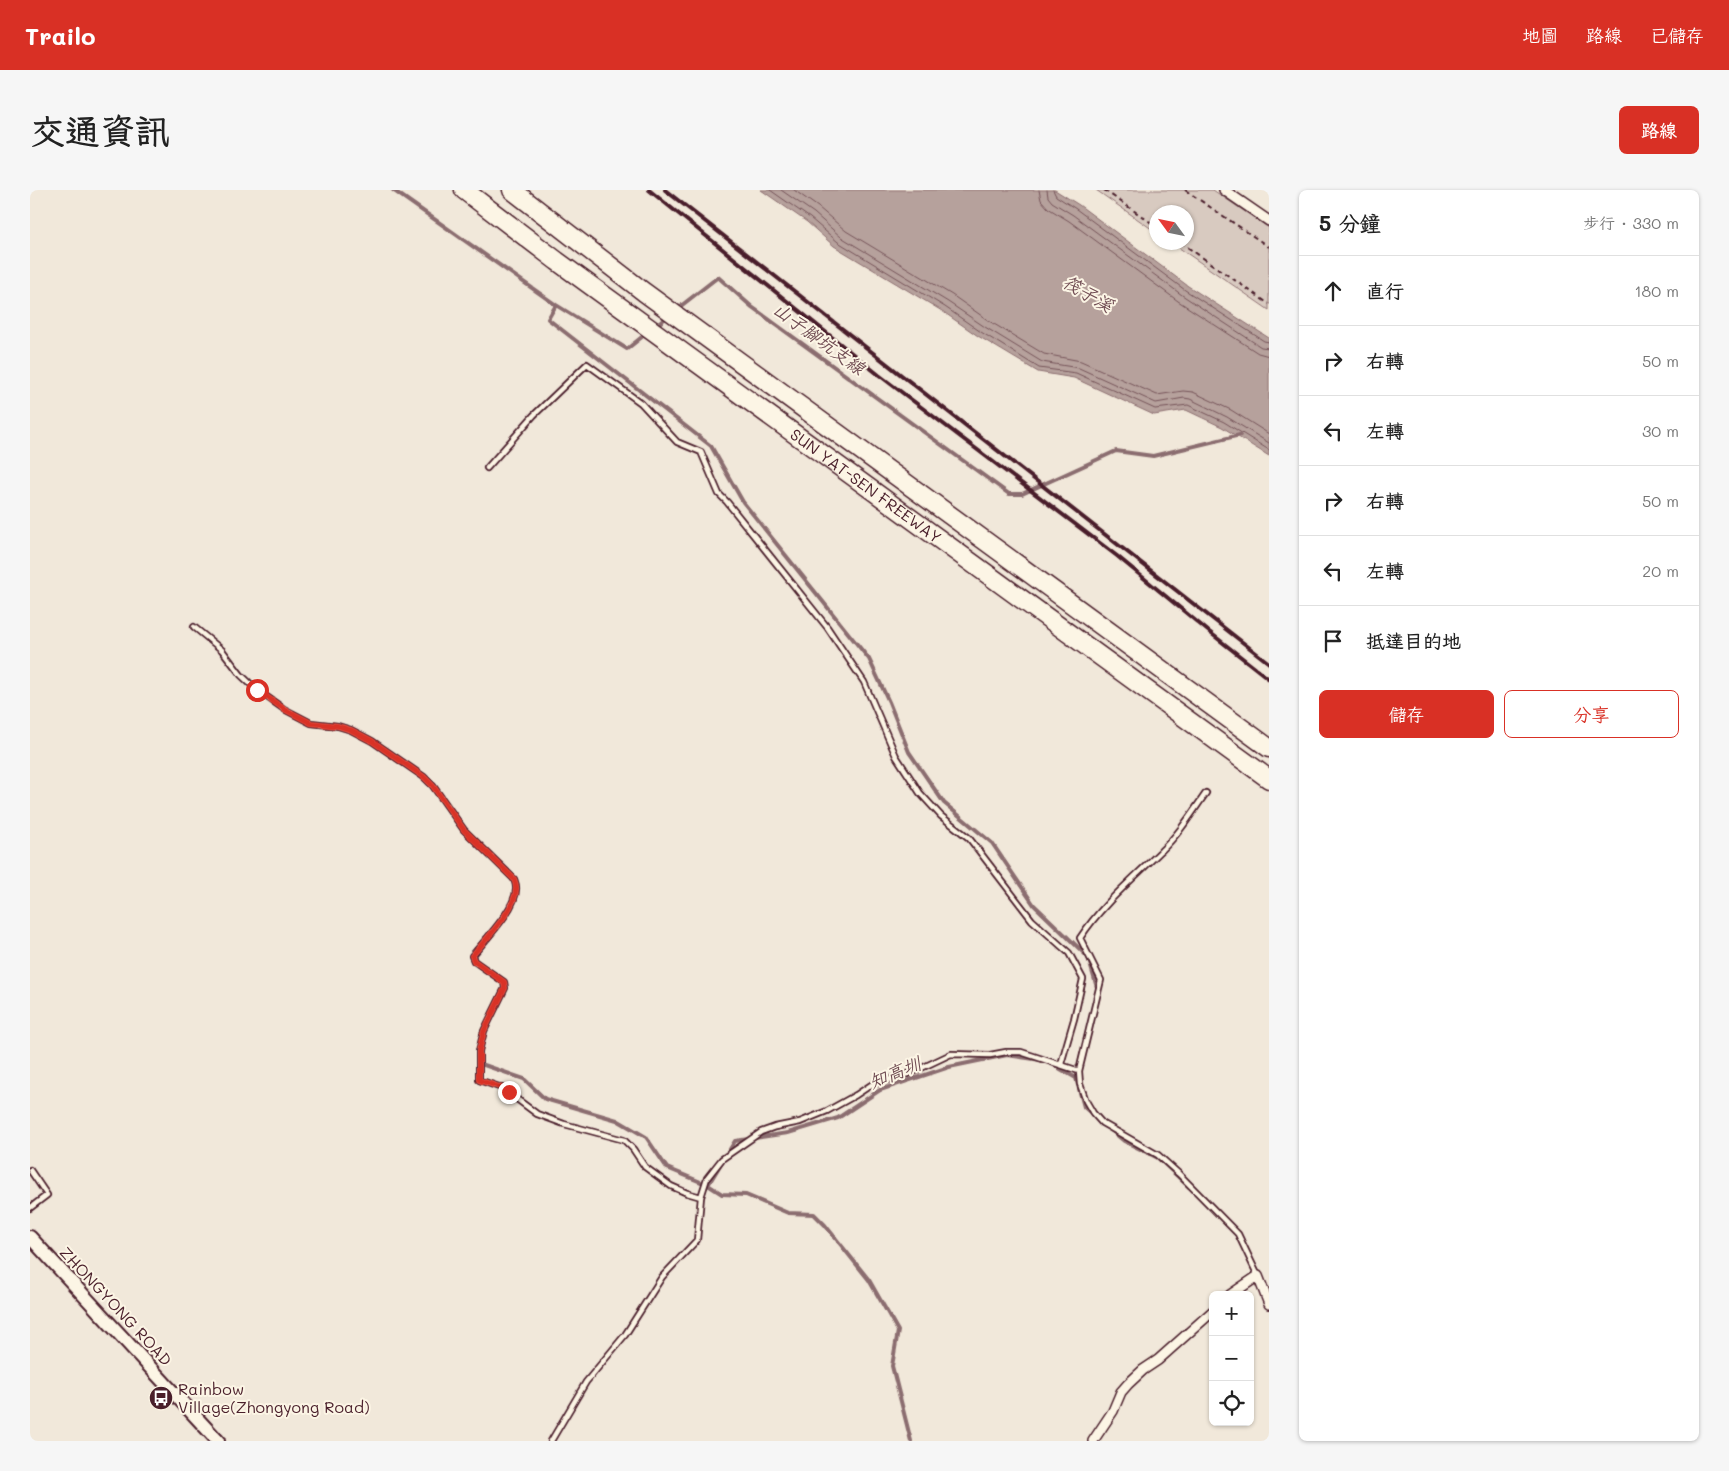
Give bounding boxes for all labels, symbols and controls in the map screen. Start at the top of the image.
text: Trailo [25,20,96,51]
text: 地圖 [1522,23,1558,47]
text: 路線 [1586,23,1622,47]
text: 已儲存 [1650,23,1704,47]
button: 路線 [1619,106,1699,154]
text: 交通資訊 [30,107,170,153]
north arrow [1149,205,1194,250]
text: 5 分鐘 [1319,209,1381,236]
text: 步行 · 330 m [1583,212,1679,233]
water label: 筏子溪 [1059,269,1119,318]
icon: ahead [1319,277,1347,305]
text: 直行 [1366,278,1404,303]
text: 180 m [1634,280,1679,301]
water label: 山子腳坑支線 [769,297,871,380]
icon: right [1319,347,1347,375]
text: 右轉 [1366,348,1404,373]
text: 50 m [1642,350,1679,371]
icon: left [1319,417,1347,445]
text: 左轉 [1366,418,1404,443]
text: 30 m [1642,420,1679,441]
street label: SUN YAT-SEN FREEWAY [786,423,946,547]
icon: right [1319,487,1347,515]
text: 右轉 [1366,488,1404,513]
text: 50 m [1642,490,1679,511]
icon: left [1319,557,1347,585]
text: 左轉 [1366,558,1404,583]
text: 20 m [1642,560,1679,581]
icon: arrive [1319,627,1347,655]
text: 抵達目的地 [1366,628,1461,653]
route start [246,679,269,702]
button: 儲存 [1319,690,1494,738]
button: 分享 [1504,690,1679,738]
water label: 知高圳 [865,1050,926,1093]
route end [498,1081,521,1104]
street label: ZHONGYONG ROAD [56,1242,177,1370]
map controls [1209,1291,1254,1426]
button: + [1209,1291,1254,1336]
button: − [1209,1336,1254,1381]
place label: Rainbow Village(Zhongyong Road) [178,1378,370,1417]
button: locate [1209,1381,1254,1426]
bus stop icon: Rainbow Village(Zhongyong Road) [148,1385,174,1411]

